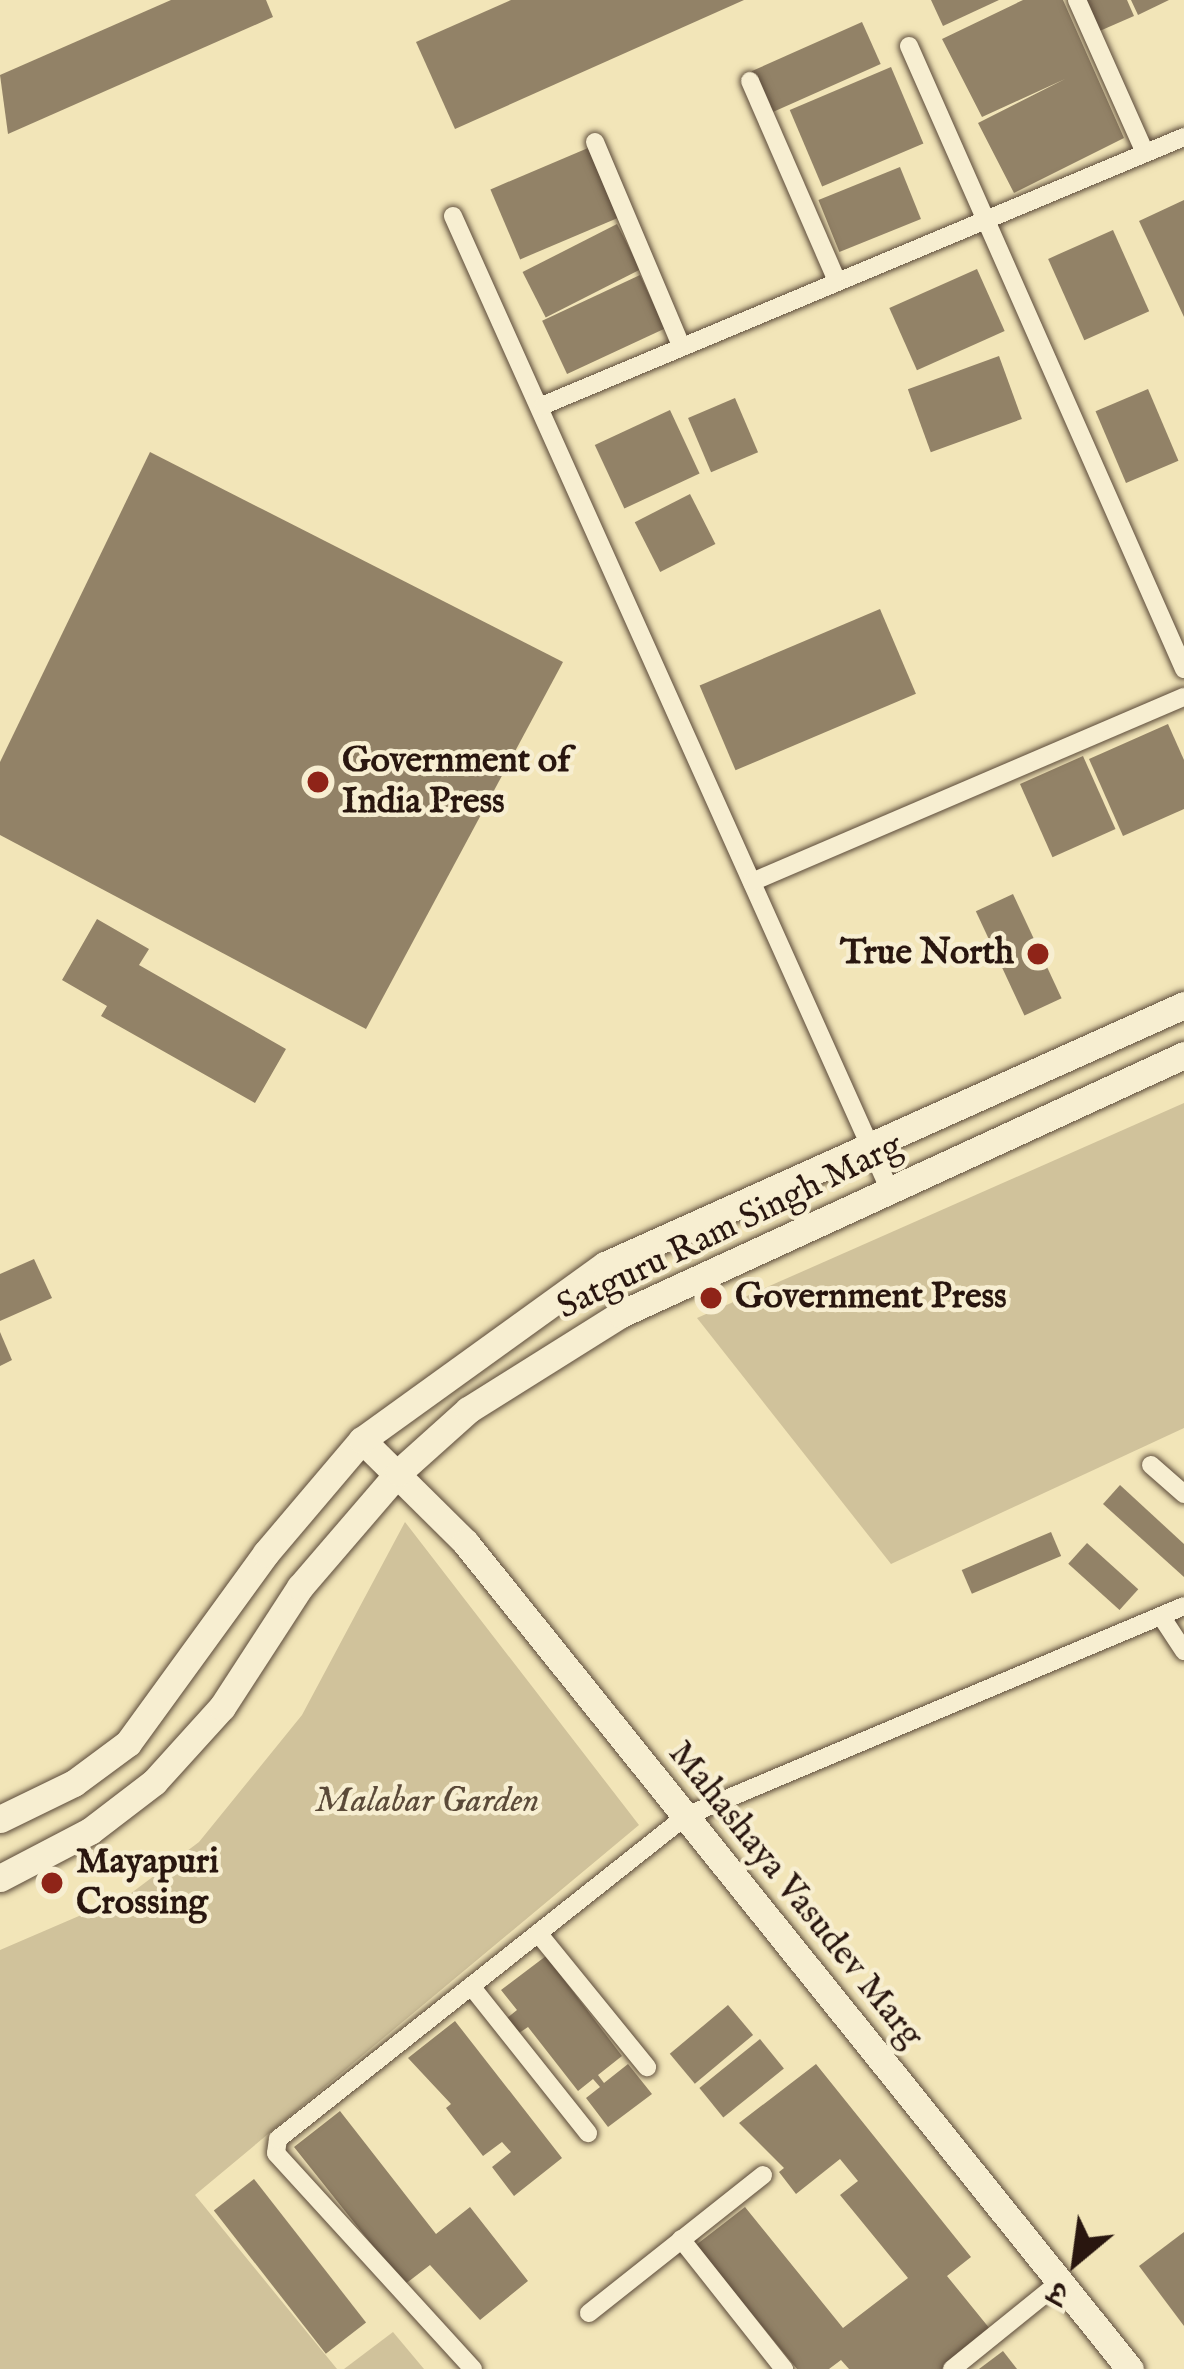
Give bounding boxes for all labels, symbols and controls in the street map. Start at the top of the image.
place label: Government of India Press [342,739,570,824]
marker: Government of India Press [305,769,331,795]
place label: True North [840,932,1014,976]
marker: True North [1025,941,1051,967]
street label: Satguru Ram Singh Marg [550,1125,910,1329]
place label: Government Press [735,1276,1007,1320]
marker: Government Press [698,1285,724,1311]
street label: Mahashaya Vasudev Marg [658,1733,932,2057]
park label: Malabar Garden [315,1780,539,1824]
place label: Mayapuri Crossing [76,1840,219,1925]
marker: Mayapuri Crossing [39,1870,65,1896]
north arrow [1016,2201,1136,2321]
text: उ [1041,2270,1076,2315]

